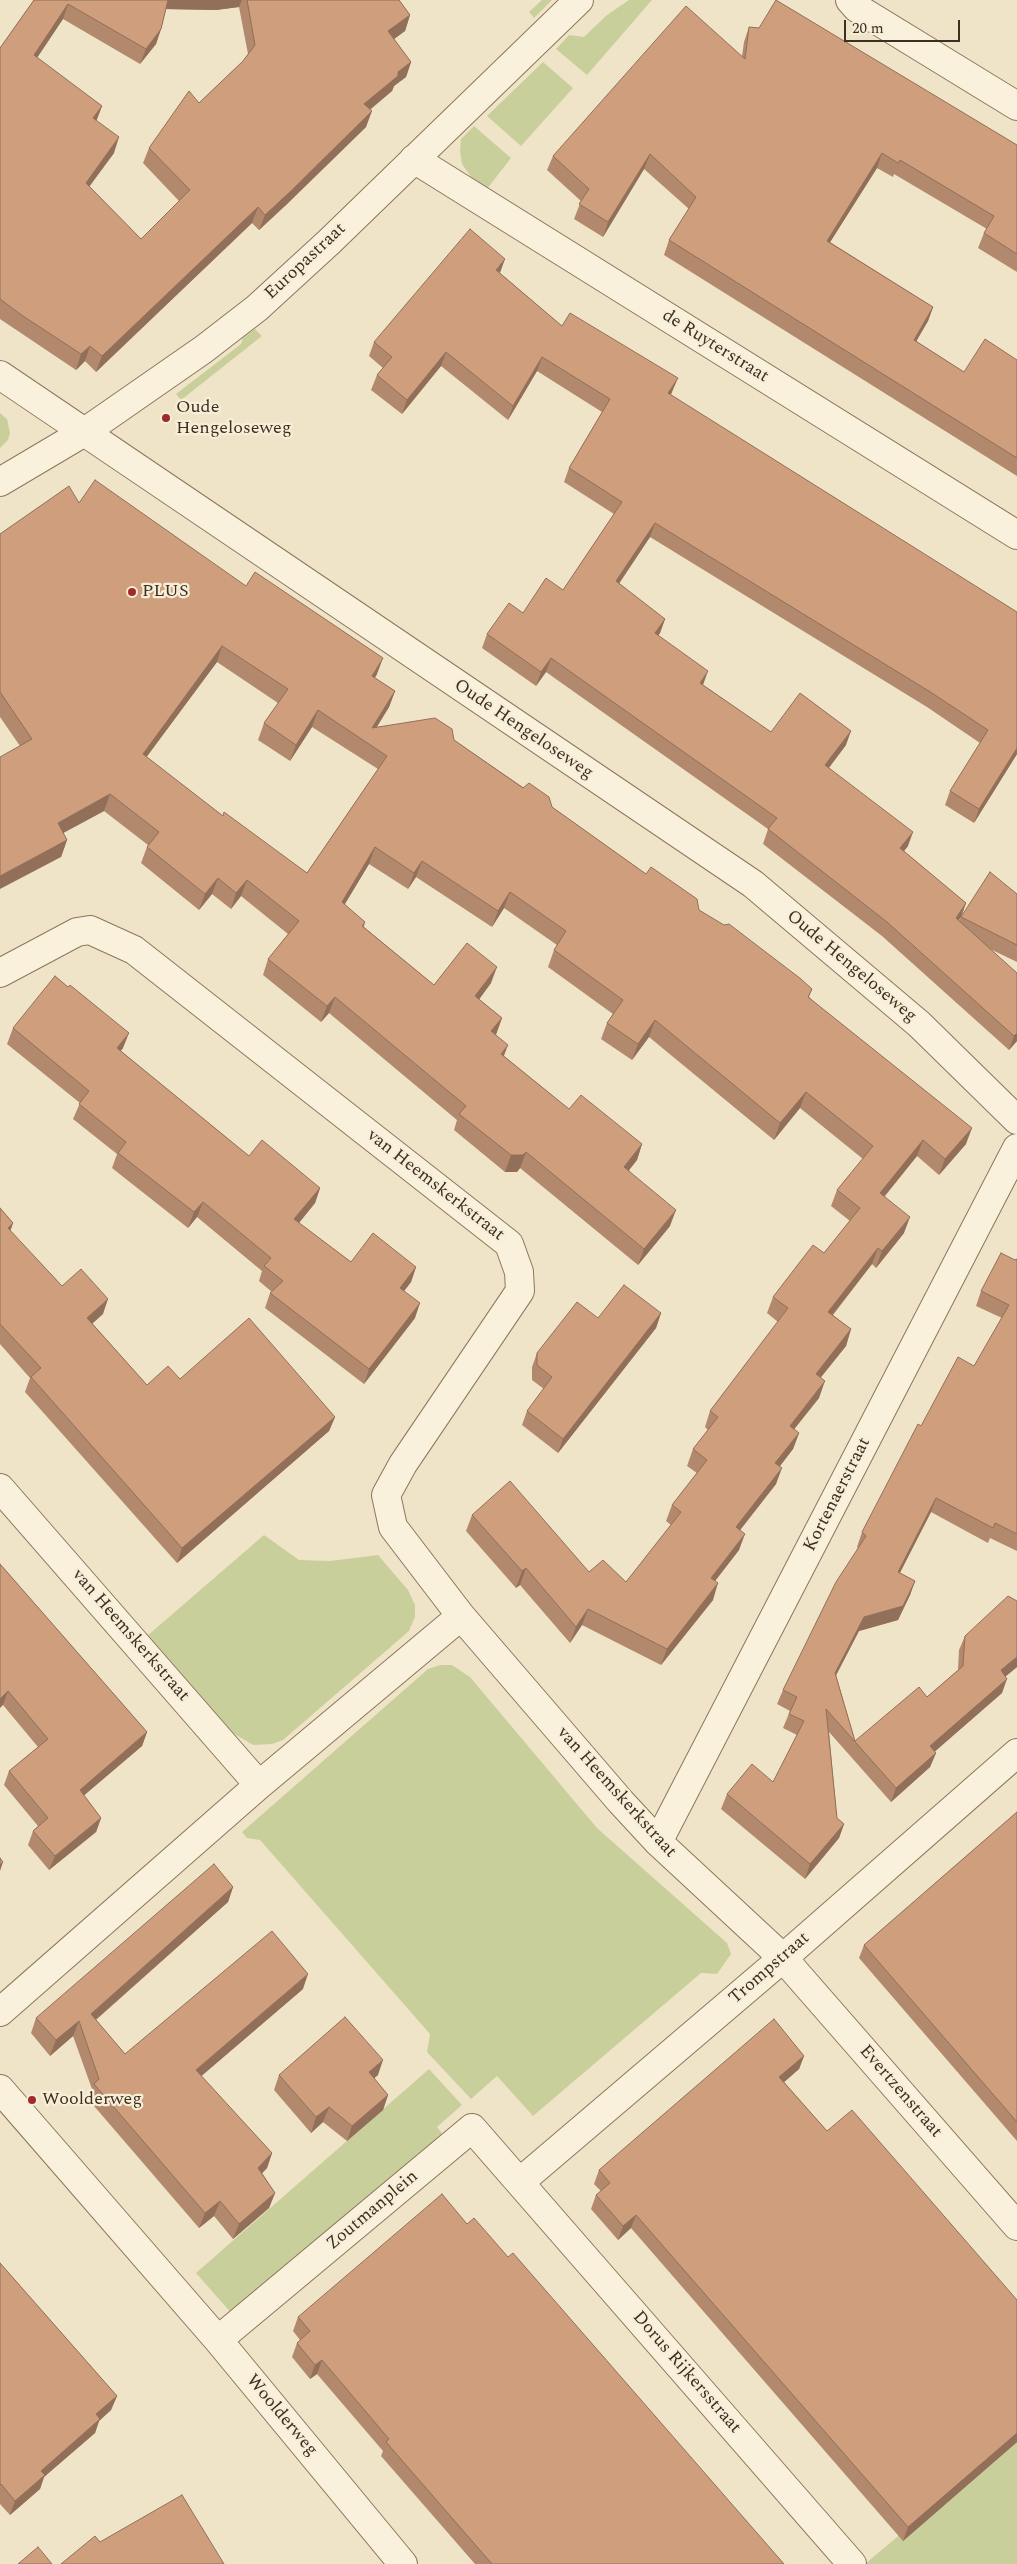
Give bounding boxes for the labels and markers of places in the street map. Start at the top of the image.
place label: Oude Hengeloseweg [176,397,292,439]
marker: Oude Hengeloseweg [160,412,172,424]
place label: PLUS [142,581,188,603]
marker: PLUS [126,586,138,598]
place label: Woolderweg [42,2089,142,2111]
marker: Woolderweg [26,2094,38,2106]

